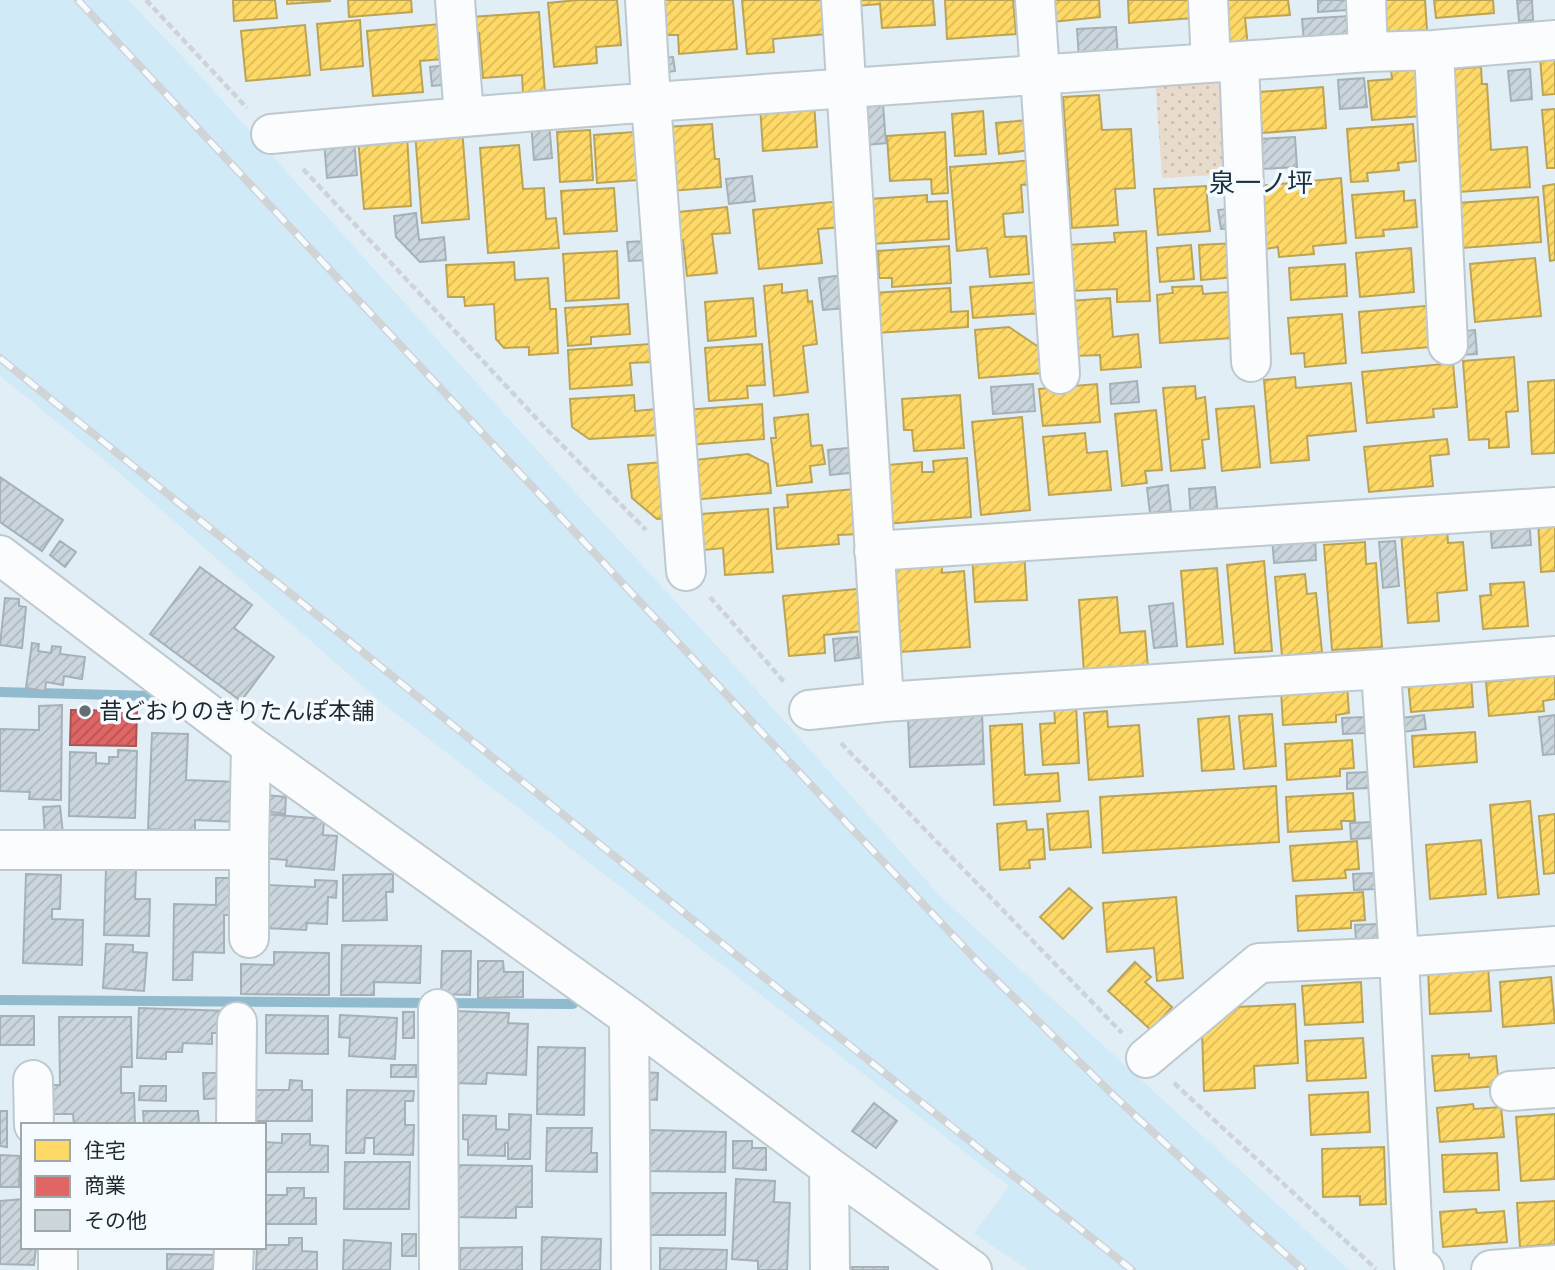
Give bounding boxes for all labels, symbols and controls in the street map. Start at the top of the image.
district label: 泉一ノ坪 [1209,165,1313,199]
place label: 昔どおりのきりたんぽ本舗 [99,695,374,726]
marker: 昔どおりのきりたんぽ本舗 [77,703,93,719]
legend [21,1123,266,1249]
text: 住宅 [84,1136,126,1164]
text: 商業 [84,1171,126,1199]
text: その他 [84,1206,147,1234]

